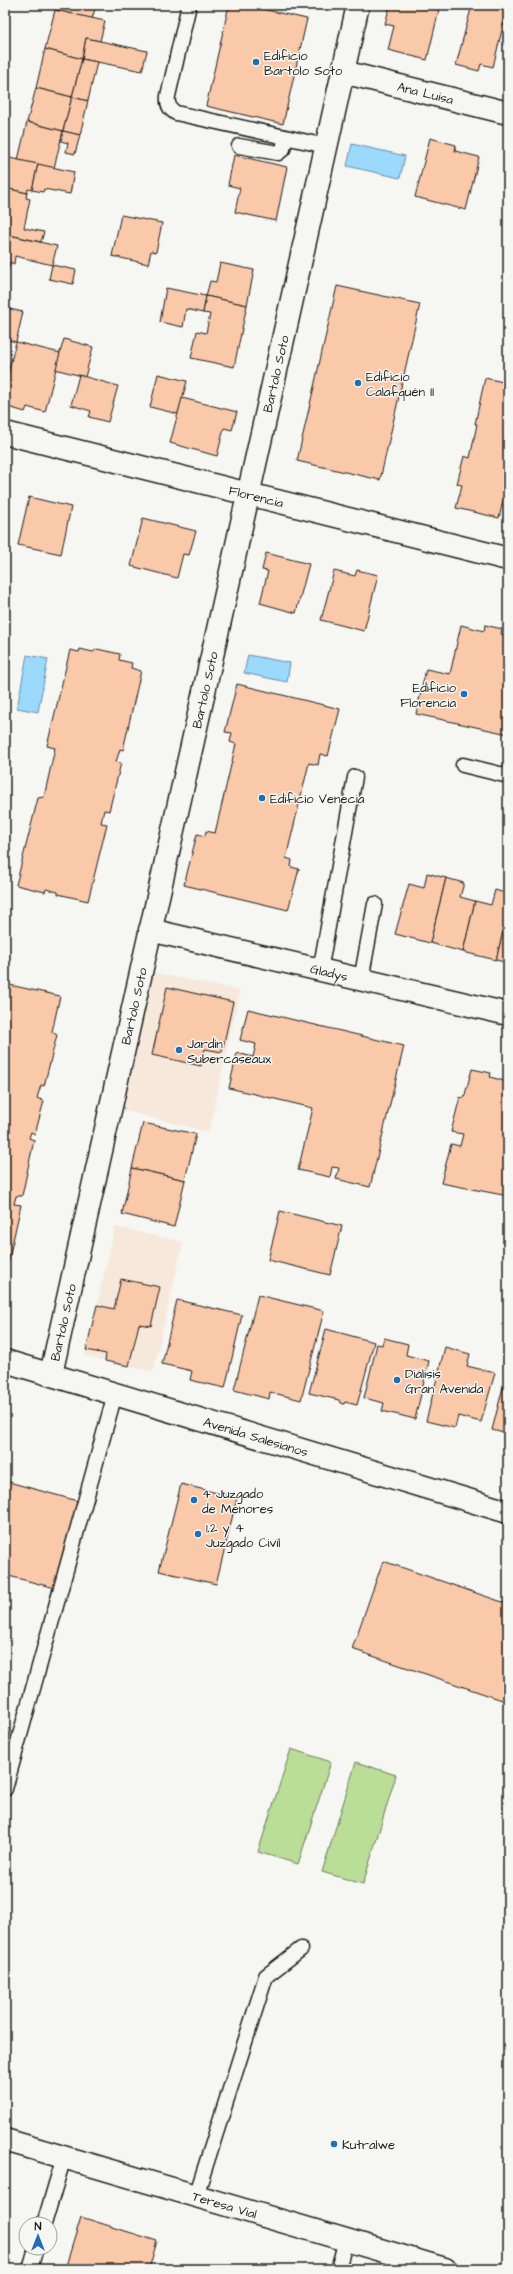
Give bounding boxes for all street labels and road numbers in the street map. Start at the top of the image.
street label: Ana Luisa [395,78,456,109]
street label: Bartolo Soto [259,333,294,414]
street label: Florencia [227,481,286,513]
street label: Bartolo Soto [188,649,223,730]
street label: Gladys [308,960,350,986]
street label: Bartolo Soto [117,965,152,1047]
street label: Bartolo Soto [46,1282,81,1363]
street label: Avenida Salesianos [201,1413,311,1462]
street label: Teresa Vial [190,2187,259,2223]

